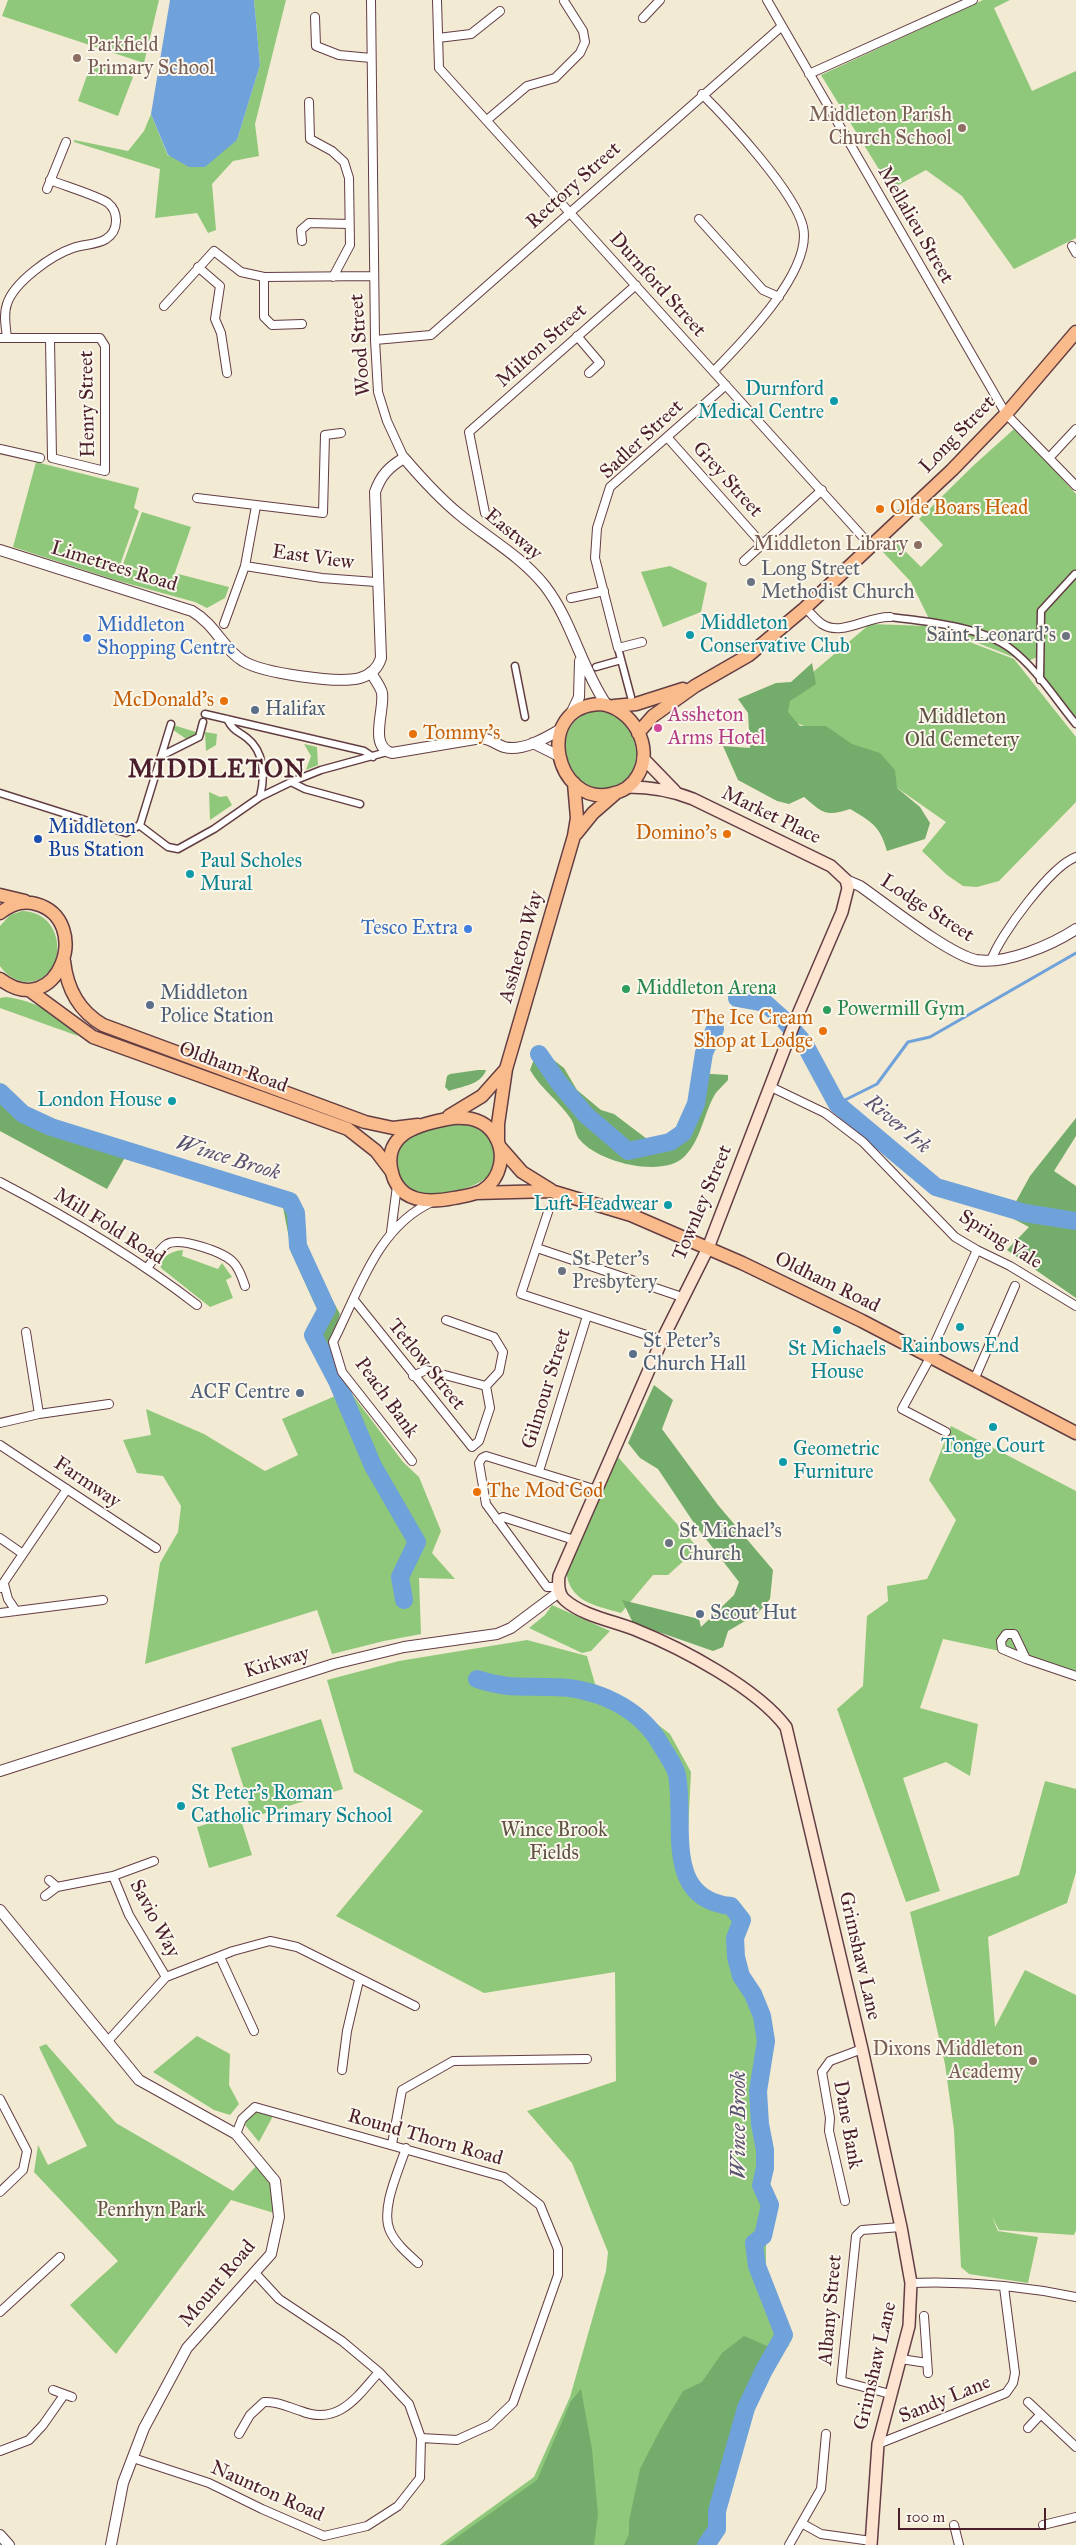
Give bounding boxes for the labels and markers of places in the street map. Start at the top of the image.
place label: Parkfield Primary School [87,34,215,81]
marker: Parkfield Primary School [71,52,83,64]
place label: Middleton Parish Church School [809,104,952,151]
marker: Middleton Parish Church School [956,122,968,134]
place label: Durnford Medical Centre [698,378,824,425]
marker: Durnford Medical Centre [828,395,840,407]
place label: Olde Boars Head [890,497,1028,521]
marker: Olde Boars Head [874,503,886,515]
place label: Middleton Library [753,533,908,557]
marker: Middleton Library [912,539,924,551]
place label: Long Street Methodist Church [761,558,915,605]
marker: Long Street Methodist Church [745,576,757,588]
place label: Middleton Conservative Club [700,612,850,659]
place label: Middleton Shopping Centre [97,614,235,661]
place label: Saint Leonard's [926,624,1056,648]
marker: Middleton Conservative Club [684,629,696,641]
marker: Saint Leonard's [1060,630,1072,642]
marker: Middleton Shopping Centre [81,632,93,644]
place label: McDonald's [112,689,214,713]
marker: McDonald's [218,695,230,707]
place label: Halifax [265,698,326,722]
marker: Halifax [249,704,261,716]
place label: Assheton Arms Hotel [668,704,765,751]
place label: Tommy's [423,722,500,746]
marker: Assheton Arms Hotel [652,722,664,734]
marker: Tommy's [407,728,419,740]
place label: Middleton Bus Station [48,816,144,863]
place label: Domino's [636,822,717,846]
marker: Domino's [721,828,733,840]
marker: Middleton Bus Station [32,833,44,845]
place label: Paul Scholes Mural [200,850,302,897]
marker: Paul Scholes Mural [184,868,196,880]
place label: Tesco Extra [361,917,458,941]
marker: Tesco Extra [462,923,474,935]
place label: Middleton Arena [636,977,777,1001]
place label: Middleton Police Station [160,982,274,1029]
marker: Middleton Arena [620,983,632,995]
place label: Powermill Gym [837,998,965,1022]
marker: Middleton Police Station [144,999,156,1011]
marker: Powermill Gym [821,1004,833,1016]
place label: The Ice Cream Shop at Lodge [692,1007,813,1054]
marker: The Ice Cream Shop at Lodge [817,1025,829,1037]
place label: London House [37,1089,162,1113]
marker: London House [166,1095,178,1107]
place label: Luft Headwear [533,1193,658,1217]
marker: Luft Headwear [662,1199,674,1211]
place label: St Peter's Presbytery [572,1248,657,1295]
marker: St Peter's Presbytery [556,1265,568,1277]
marker: Rainbows End [954,1321,966,1333]
marker: St Michaels House [831,1324,843,1336]
place label: St Peter's Church Hall [643,1330,746,1377]
place label: Rainbows End [901,1335,1019,1359]
place label: St Michaels House [788,1338,886,1385]
marker: St Peter's Church Hall [627,1348,639,1360]
place label: ACF Centre [191,1381,290,1405]
marker: ACF Centre [294,1387,306,1399]
marker: Tonge Court [987,1421,999,1433]
place label: Tonge Court [941,1435,1045,1459]
place label: Geometric Furniture [793,1438,880,1485]
marker: Geometric Furniture [777,1456,789,1468]
place label: The Mod Cod [487,1480,603,1504]
marker: The Mod Cod [471,1486,483,1498]
place label: St Michael's Church [679,1520,782,1567]
marker: St Michael's Church [663,1537,675,1549]
place label: Scout Hut [710,1602,797,1626]
marker: Scout Hut [694,1608,706,1620]
place label: St Peter's Roman Catholic Primary School [191,1782,392,1829]
marker: St Peter's Roman Catholic Primary School [175,1800,187,1812]
place label: Dixons Middleton Academy [872,2038,1023,2085]
marker: Dixons Middleton Academy [1027,2055,1039,2067]

